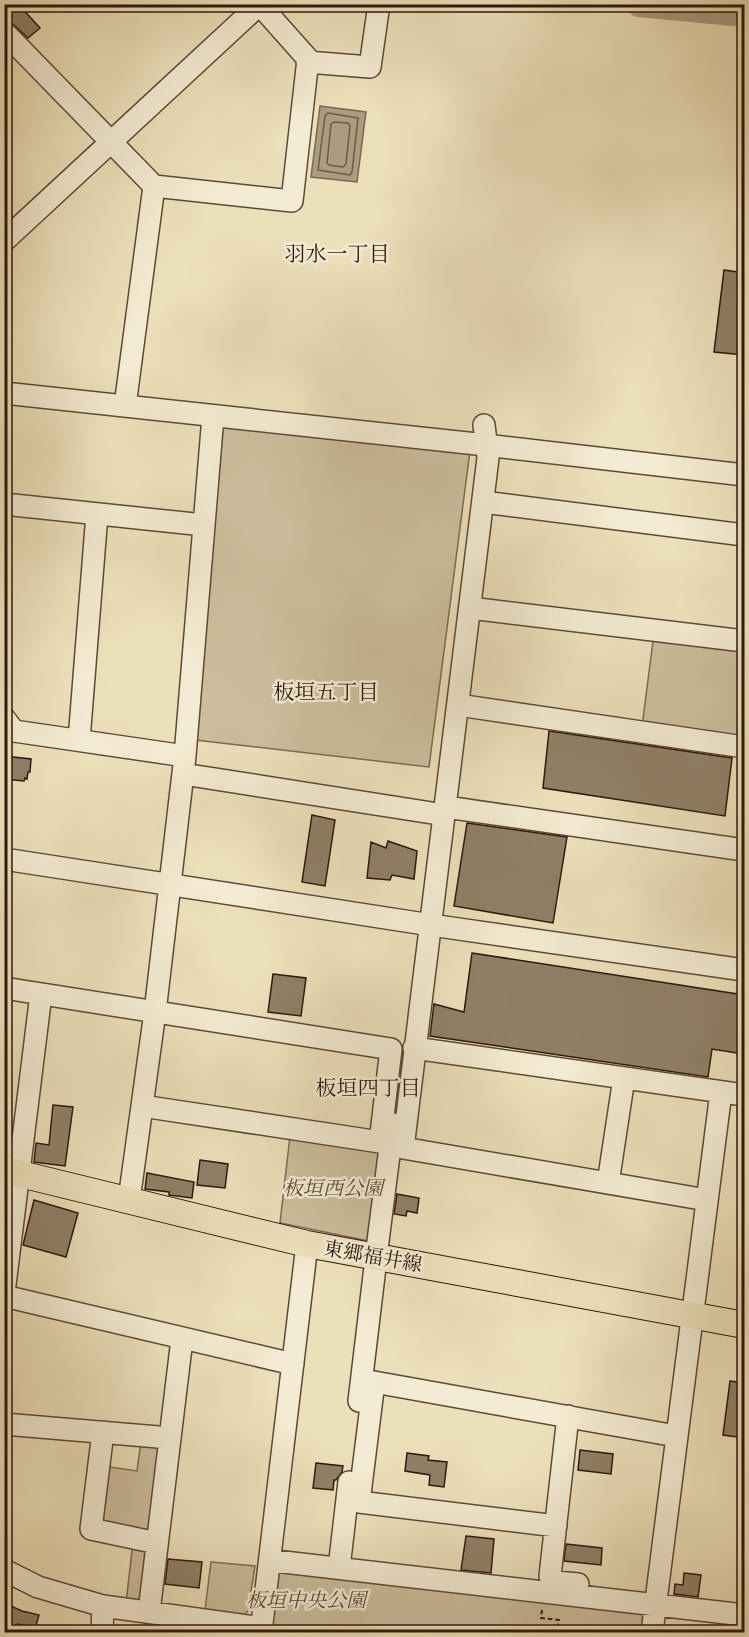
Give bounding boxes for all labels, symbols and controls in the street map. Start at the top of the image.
district label: 羽水一丁目 [285,242,390,268]
district label: 板垣五丁目 [274,680,379,706]
district label: 板垣四丁目 [316,1076,421,1102]
park label: 板垣西公園 [283,1177,386,1202]
street label: 東郷福井線 [321,1236,424,1278]
park label: 板垣中央公園 [246,1589,369,1614]

